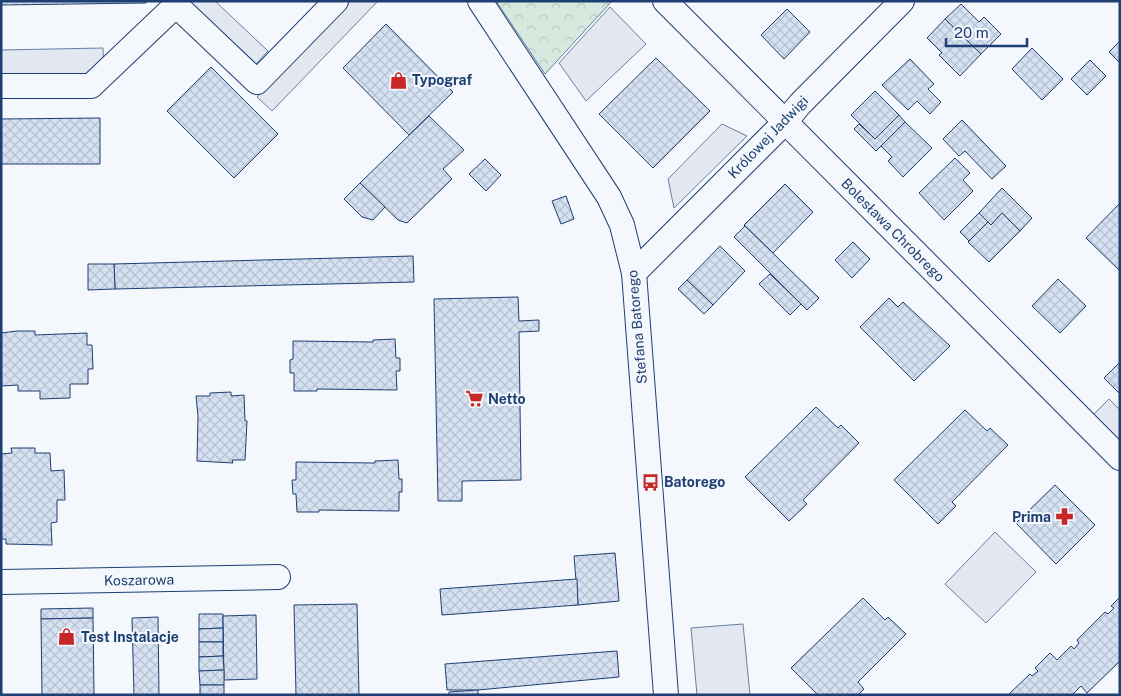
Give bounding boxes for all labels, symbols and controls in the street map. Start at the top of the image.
scale bar [946,15,1027,47]
text: 20 m [954,24,989,41]
shop icon: Typograf [388,70,408,90]
place label: Typograf [412,72,472,88]
street label: Królowej Jadwigi [725,92,811,182]
street label: Bolesława Chrobrego [838,175,948,285]
street label: Stefana Batorego [624,269,650,385]
supermarket icon: Netto [464,389,484,409]
place label: Netto [488,391,526,407]
bus stop icon: Batorego [640,472,660,492]
place label: Batorego [664,474,725,490]
pharmacy icon: Prima [1055,507,1075,527]
place label: Prima [1012,509,1051,525]
street label: Koszarowa [104,571,174,589]
shop icon: Test Instalacje [57,627,77,647]
place label: Test Instalacje [81,629,179,645]

